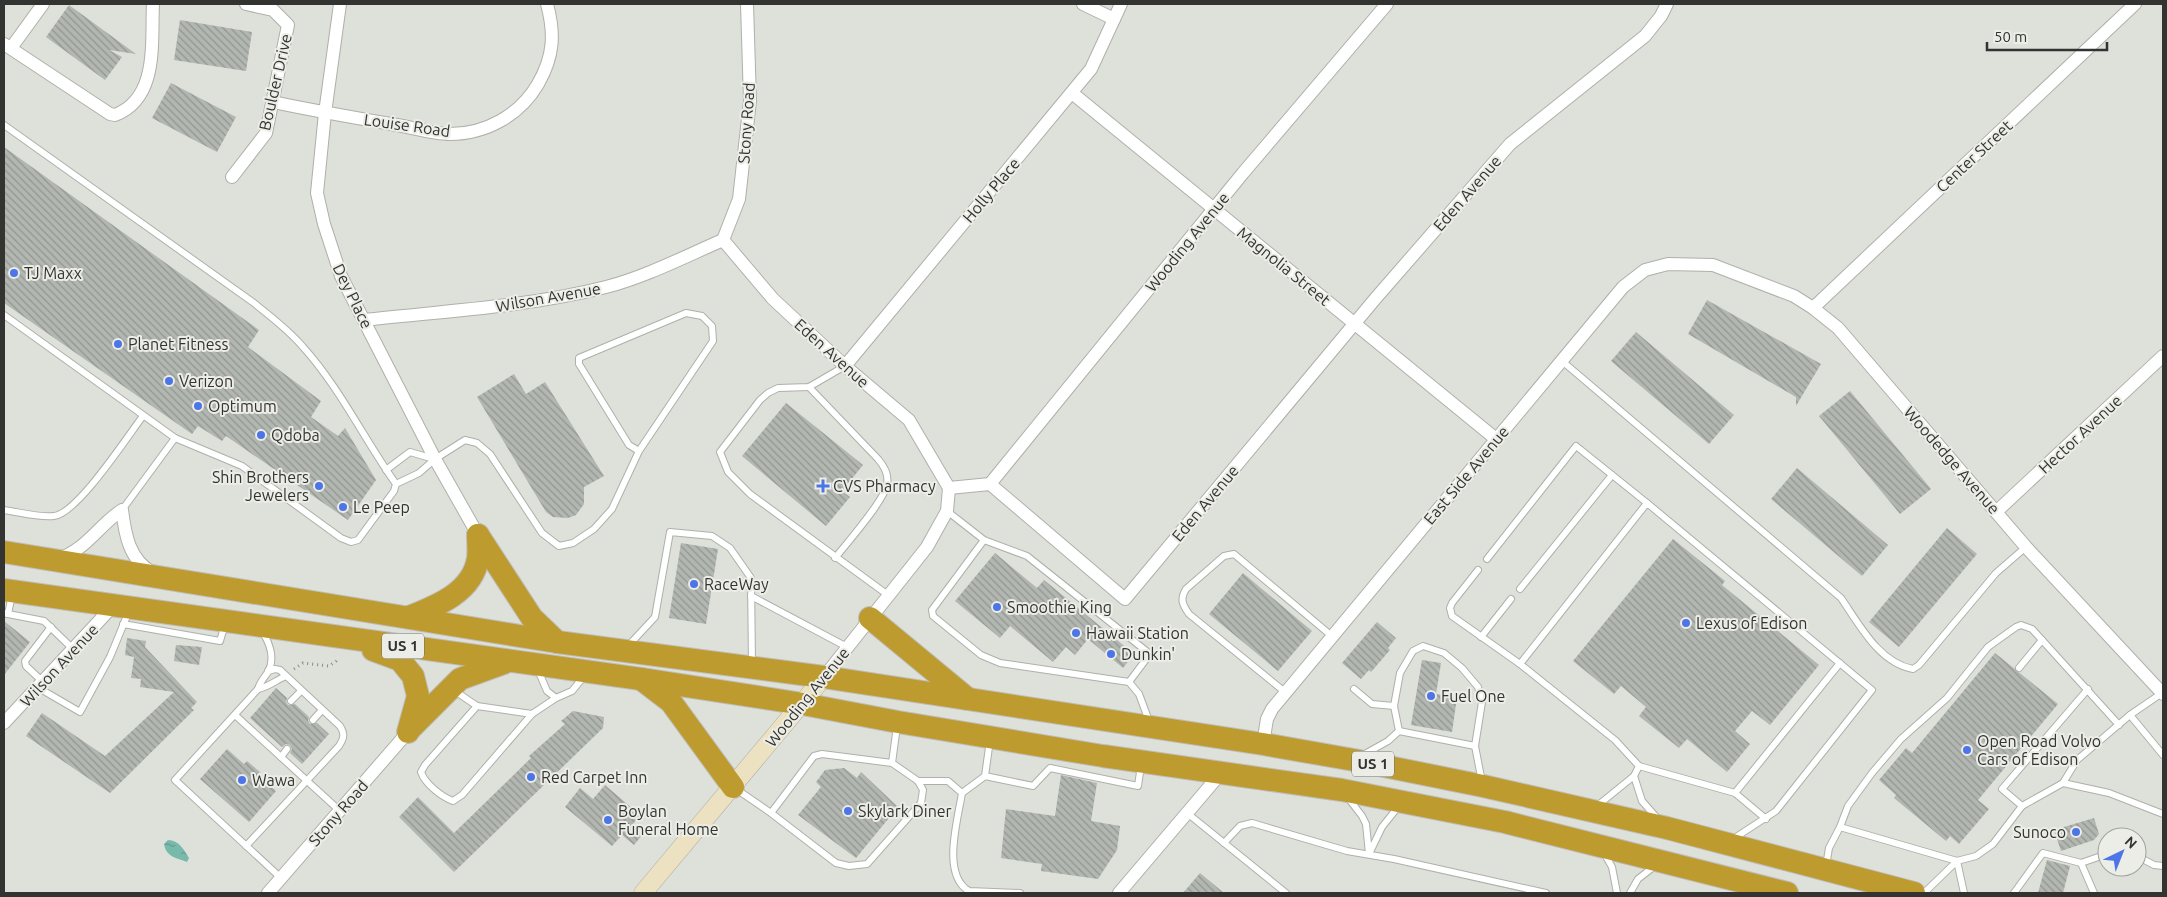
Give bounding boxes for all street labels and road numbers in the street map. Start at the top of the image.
street label: Boulder Drive [255,32,295,132]
street label: Stony Road [734,82,758,164]
street label: Louise Road [363,110,451,140]
street label: Center Street [1932,116,2016,196]
street label: Eden Avenue [1429,152,1505,234]
street label: Holly Place [959,154,1023,226]
street label: Wooding Avenue [1141,189,1233,295]
street label: Magnolia Street [1234,223,1335,309]
street label: Dey Place [330,261,376,331]
street label: Wilson Avenue [494,279,602,315]
street label: Eden Avenue [791,315,873,391]
street label: Hector Avenue [2035,391,2125,477]
street label: Woodedge Avenue [1900,403,2004,517]
street label: East Side Avenue [1420,422,1512,528]
street label: Eden Avenue [1168,461,1242,545]
street label: Wilson Avenue [16,620,102,710]
road number: US 1 [382,634,424,658]
street label: Wooding Avenue [761,644,853,750]
road number: US 1 [1352,752,1394,776]
street label: Stony Road [305,776,371,850]

